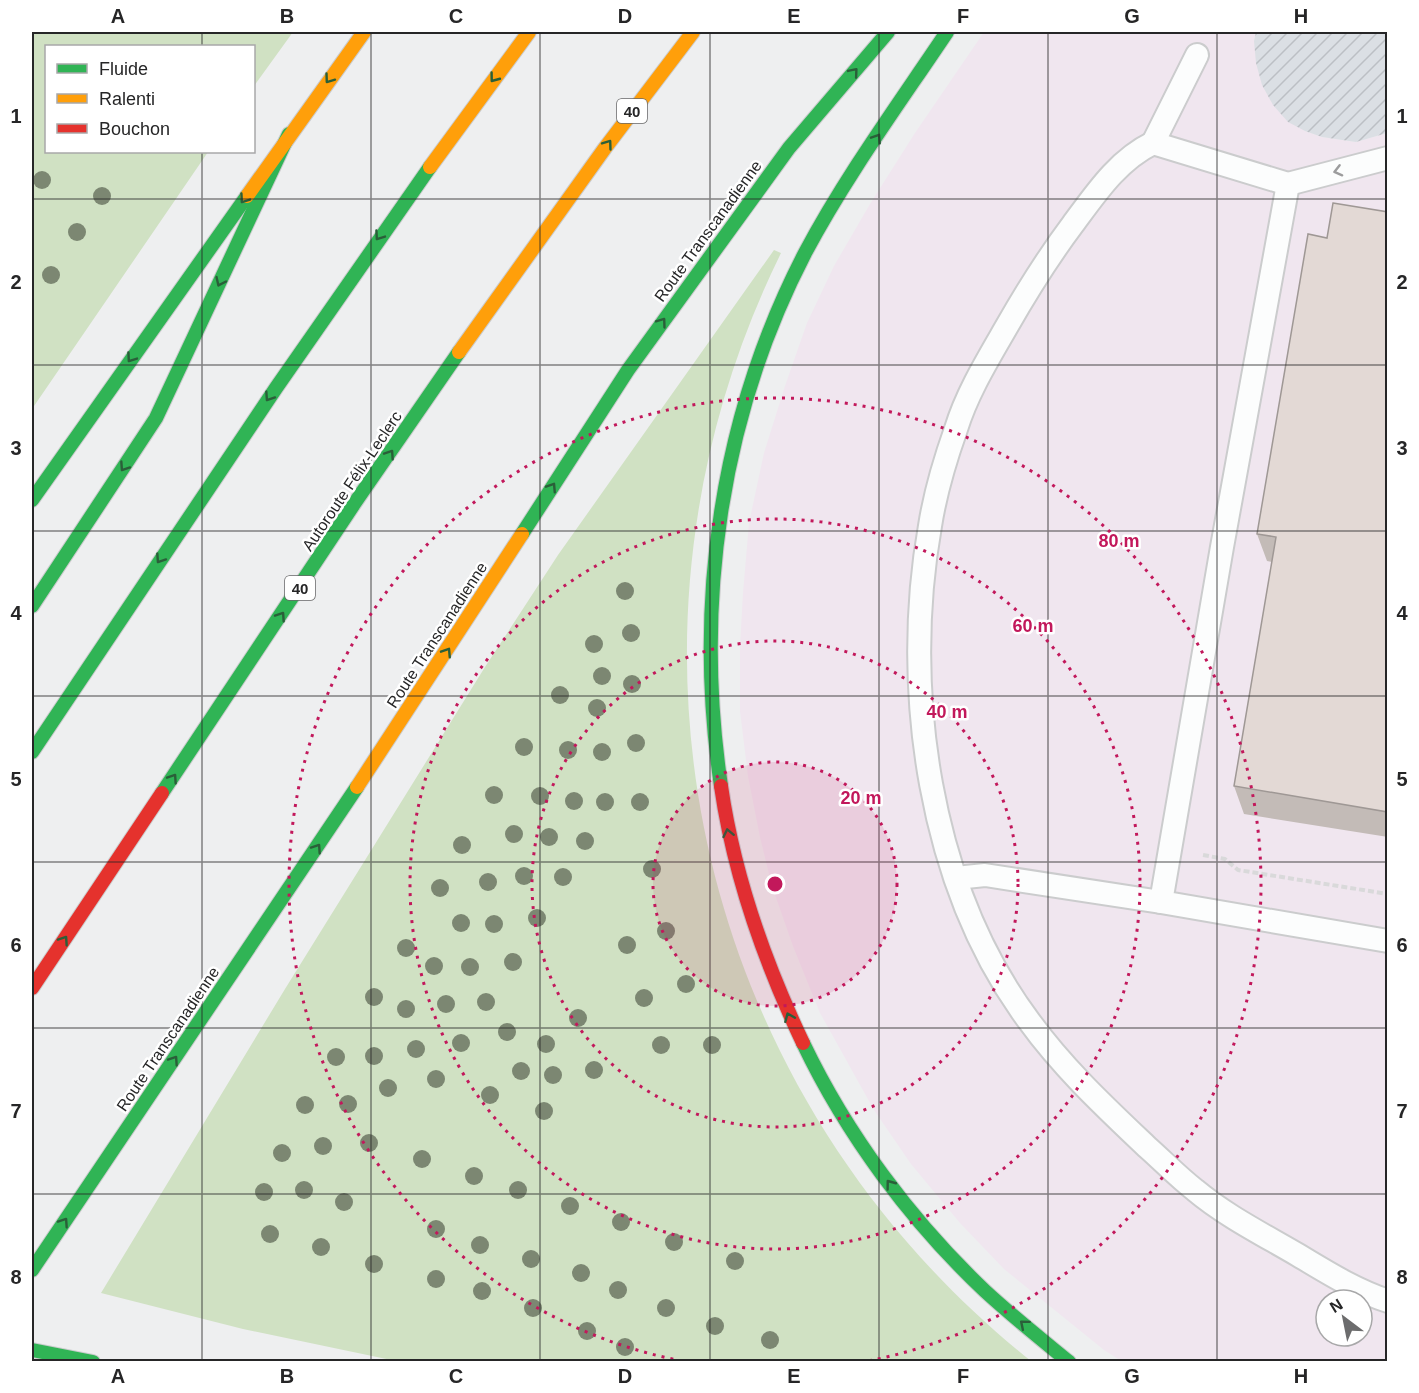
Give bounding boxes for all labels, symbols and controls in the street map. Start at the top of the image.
text: A [111,5,125,27]
text: B [280,5,294,27]
text: C [449,5,463,27]
text: D [618,5,632,27]
text: E [787,5,801,27]
text: F [957,5,969,27]
text: G [1124,5,1140,27]
text: H [1294,5,1308,27]
legend [45,45,255,153]
text: Fluide [99,59,148,79]
one-way arrow [847,68,858,79]
one-way arrow [326,72,337,83]
one-way arrow [490,72,501,83]
text: Ralenti [99,89,155,109]
road number: 40 [617,99,647,123]
text: 1 [10,105,22,127]
text: 1 [1396,105,1408,127]
text: Bouchon [99,119,170,139]
one-way arrow [869,134,880,145]
one-way arrow [601,139,612,150]
street label: Route Transcanadienne [651,157,765,305]
one-way arrow [1333,164,1343,177]
one-way arrow [240,192,251,203]
one-way arrow [375,230,386,241]
text: 2 [10,271,22,293]
text: 2 [1396,271,1408,293]
one-way arrow [216,276,228,287]
one-way arrow [655,318,666,329]
one-way arrow [127,352,138,363]
one-way arrow [265,391,276,402]
street label: Autoroute Félix-Leclerc [299,408,405,554]
text: 3 [10,437,22,459]
text: 3 [1396,437,1408,459]
one-way arrow [383,450,394,461]
one-way arrow [120,460,131,471]
one-way arrow [545,483,556,494]
text: 80 m [1098,531,1140,551]
one-way arrow [156,553,168,563]
street label: Route Transcanadienne [384,559,490,711]
road number: 40 [285,576,315,600]
text: 4 [10,602,22,624]
text: 4 [1396,602,1408,624]
one-way arrow [274,611,285,622]
text: 60 m [1012,616,1054,636]
one-way arrow [440,647,451,658]
text: 40 m [926,702,968,722]
text: 5 [10,768,22,790]
text: 5 [1396,768,1408,790]
one-way arrow [165,773,176,784]
text: 20 m [840,788,882,808]
one-way arrow [723,828,736,838]
one-way arrow [310,844,321,855]
centre of rings [765,874,785,894]
text: 6 [10,934,22,956]
text: 6 [1396,934,1408,956]
one-way arrow [57,935,68,946]
street label: Route Transcanadienne [113,964,223,1114]
one-way arrow [785,1013,797,1024]
one-way arrow [167,1056,178,1067]
text: 7 [10,1100,22,1122]
text: 7 [1396,1100,1408,1122]
one-way arrow [886,1180,897,1191]
one-way arrow [57,1217,68,1228]
text: 8 [10,1266,22,1288]
text: 8 [1396,1266,1408,1288]
north arrow [1314,1288,1374,1348]
text: N [1327,1295,1346,1316]
one-way arrow [1020,1321,1031,1332]
text: A [111,1365,125,1387]
text: B [280,1365,294,1387]
text: C [449,1365,463,1387]
text: D [618,1365,632,1387]
text: E [787,1365,801,1387]
text: F [957,1365,969,1387]
text: G [1124,1365,1140,1387]
text: H [1294,1365,1308,1387]

